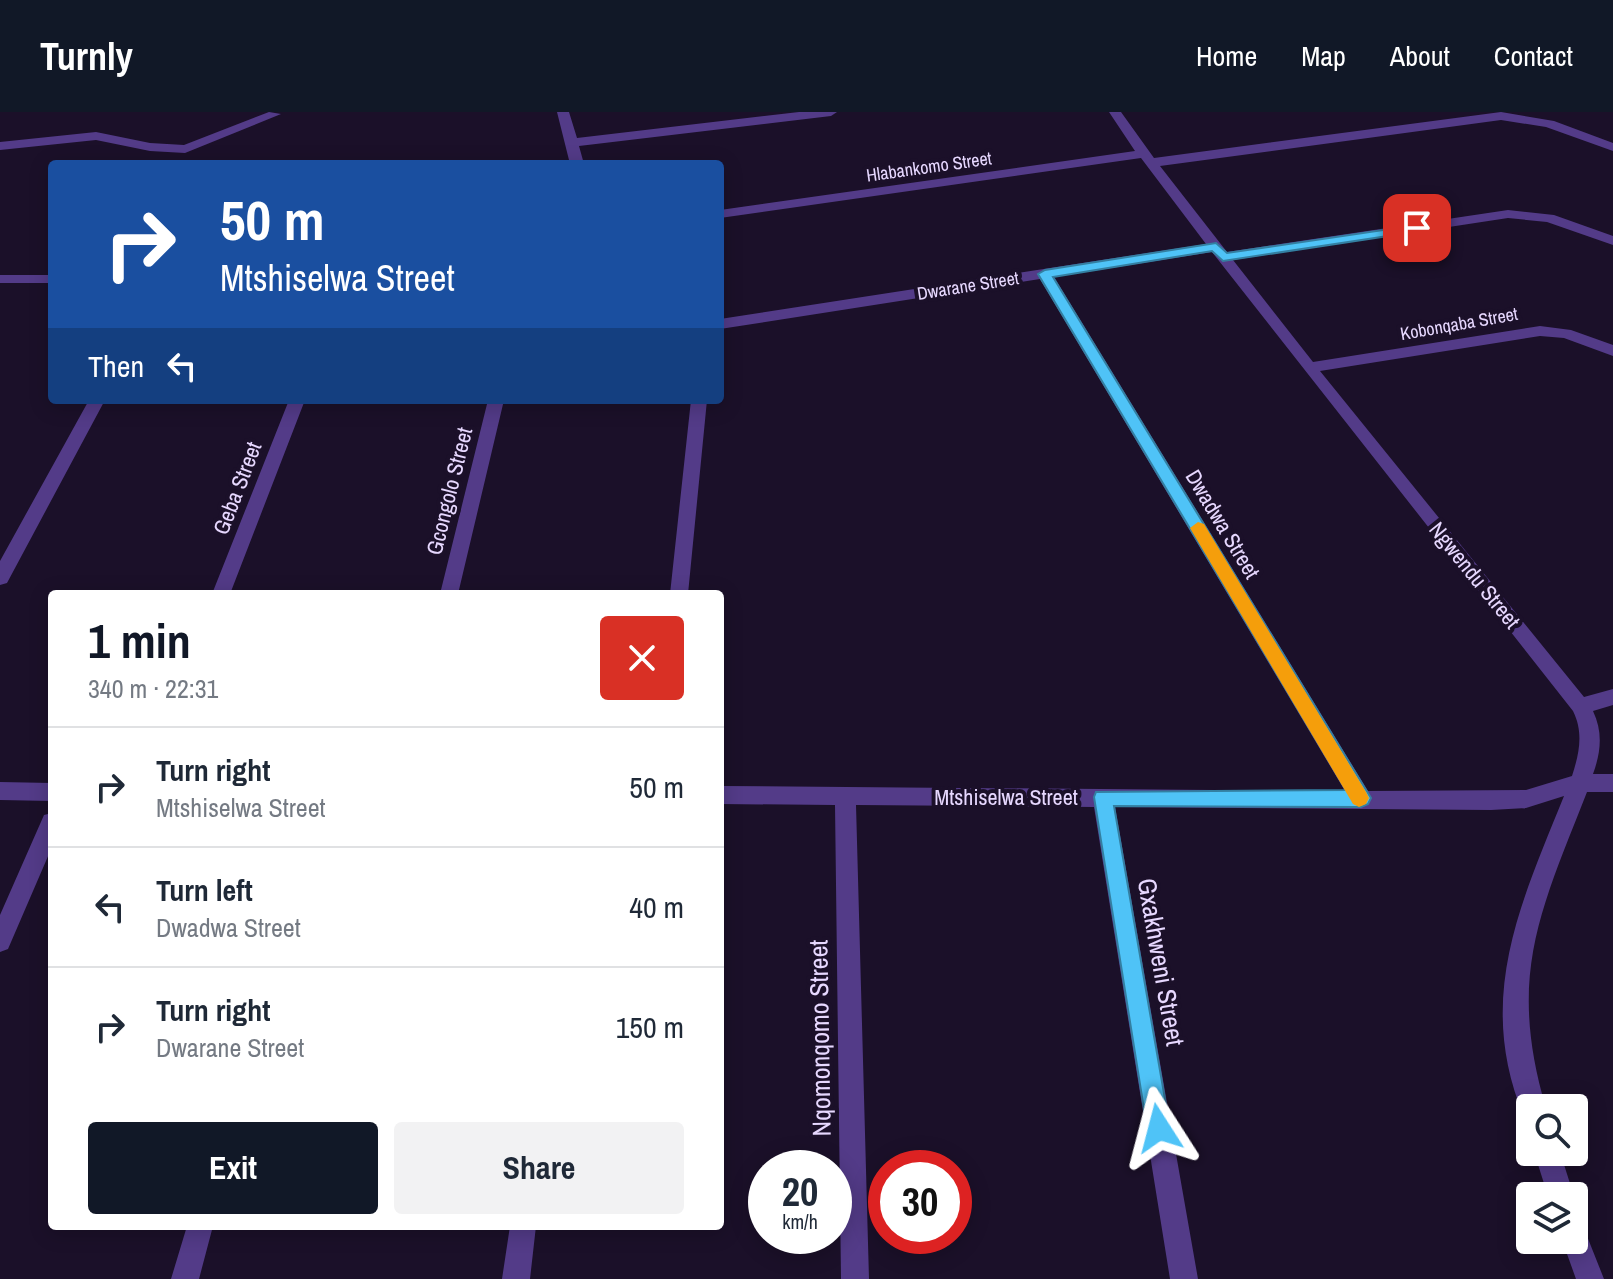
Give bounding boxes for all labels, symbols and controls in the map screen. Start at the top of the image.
text: Turnly [40,31,133,82]
text: Home [1196,37,1257,75]
text: Map [1301,37,1346,75]
text: About [1390,37,1450,75]
text: Contact [1494,37,1573,75]
street label: Hlabankomo Street [865,145,993,188]
text: 50 m [220,182,325,257]
icon: right [88,192,192,296]
pin [1383,194,1451,262]
icon: arrive [1395,206,1439,250]
text: Mtshiselwa Street [220,254,455,302]
street label: Dwarane Street [915,265,1021,306]
street label: Kobonqaba Street [1398,301,1520,346]
icon: left [160,344,204,388]
text: Then [88,346,144,386]
street label: Gcongolo Street [419,424,479,558]
street label: Geba Street [206,437,268,539]
street label: Dwadwa Street [1179,464,1267,584]
street label: Ngwendu Street [1423,515,1527,635]
text: 1 min [88,608,191,673]
button: close [600,616,684,700]
text: 340 m · 22:31 [88,671,218,706]
text: Turn right [156,750,270,790]
icon: right [88,765,132,809]
text: 50 m [629,767,684,807]
street label: Mtshiselwa Street [934,782,1078,812]
text: Mtshiselwa Street [156,790,325,825]
text: Turn left [156,870,253,910]
street label: Gxakhweni Street [1130,875,1193,1048]
icon: left [88,885,132,929]
text: 40 m [629,887,684,927]
text: Dwadwa Street [156,910,301,945]
street label: Nqomonqomo Street [800,939,839,1137]
text: Turn right [156,990,270,1030]
icon: right [88,1005,132,1049]
text: 150 m [616,1007,684,1047]
text: Dwarane Street [156,1030,304,1065]
position arrow [1117,1086,1201,1170]
map controls [1516,1094,1588,1254]
button: search [1516,1094,1588,1166]
button: Exit [88,1122,378,1214]
button: Share [394,1122,684,1214]
speed limit sign: 30 [868,1150,972,1254]
text: 20 [782,1165,818,1218]
button: layers [1516,1182,1588,1254]
text: km/h [782,1208,818,1235]

